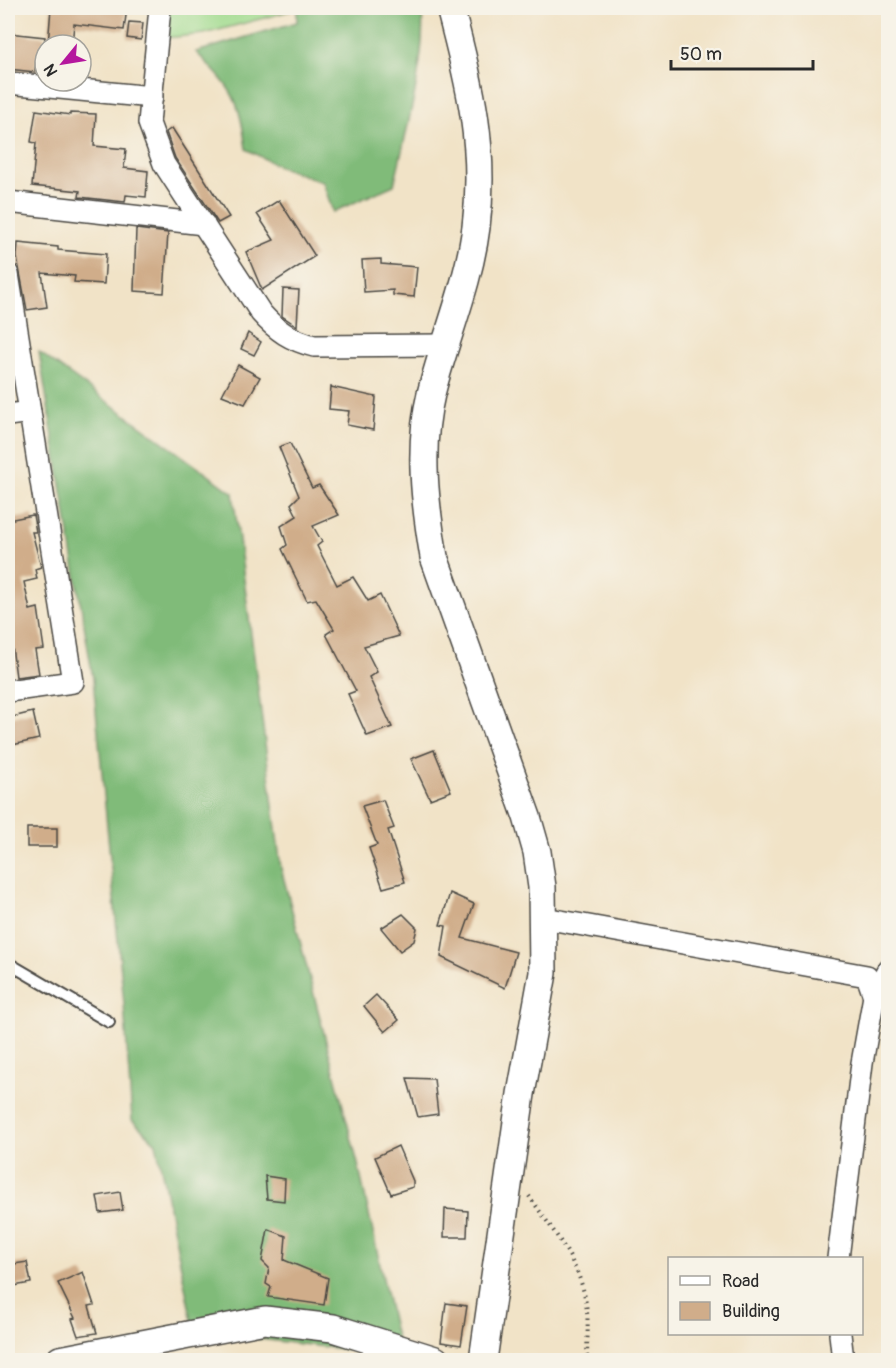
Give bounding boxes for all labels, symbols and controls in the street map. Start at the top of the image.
north arrow [33,33,93,93]
scale bar [671,33,814,71]
text: 50 m [680,43,722,66]
text: N [39,60,62,80]
legend [668,1257,863,1335]
text: Road [722,1270,759,1293]
text: Building [722,1300,780,1323]

